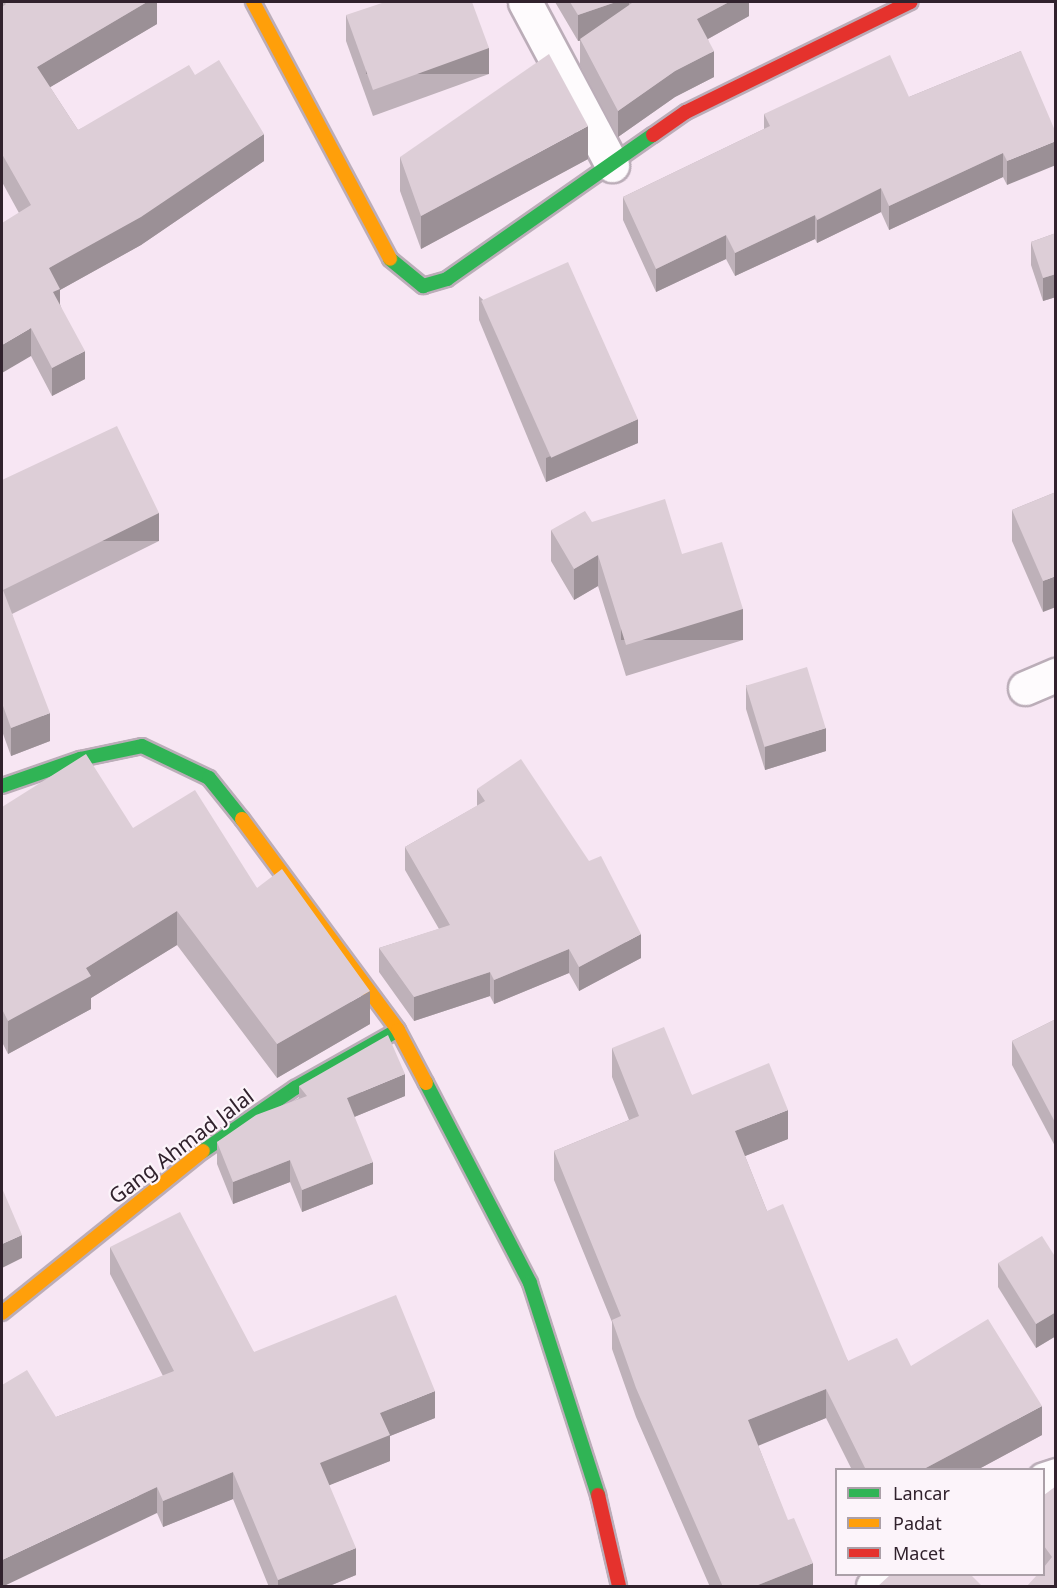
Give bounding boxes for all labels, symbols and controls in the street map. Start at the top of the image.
street label: Gang Ahmad Jalal [104,1083,258,1209]
legend [835,1468,1045,1576]
text: Lancar [893,1481,950,1505]
text: Padat [893,1511,942,1535]
text: Macet [893,1541,945,1565]

